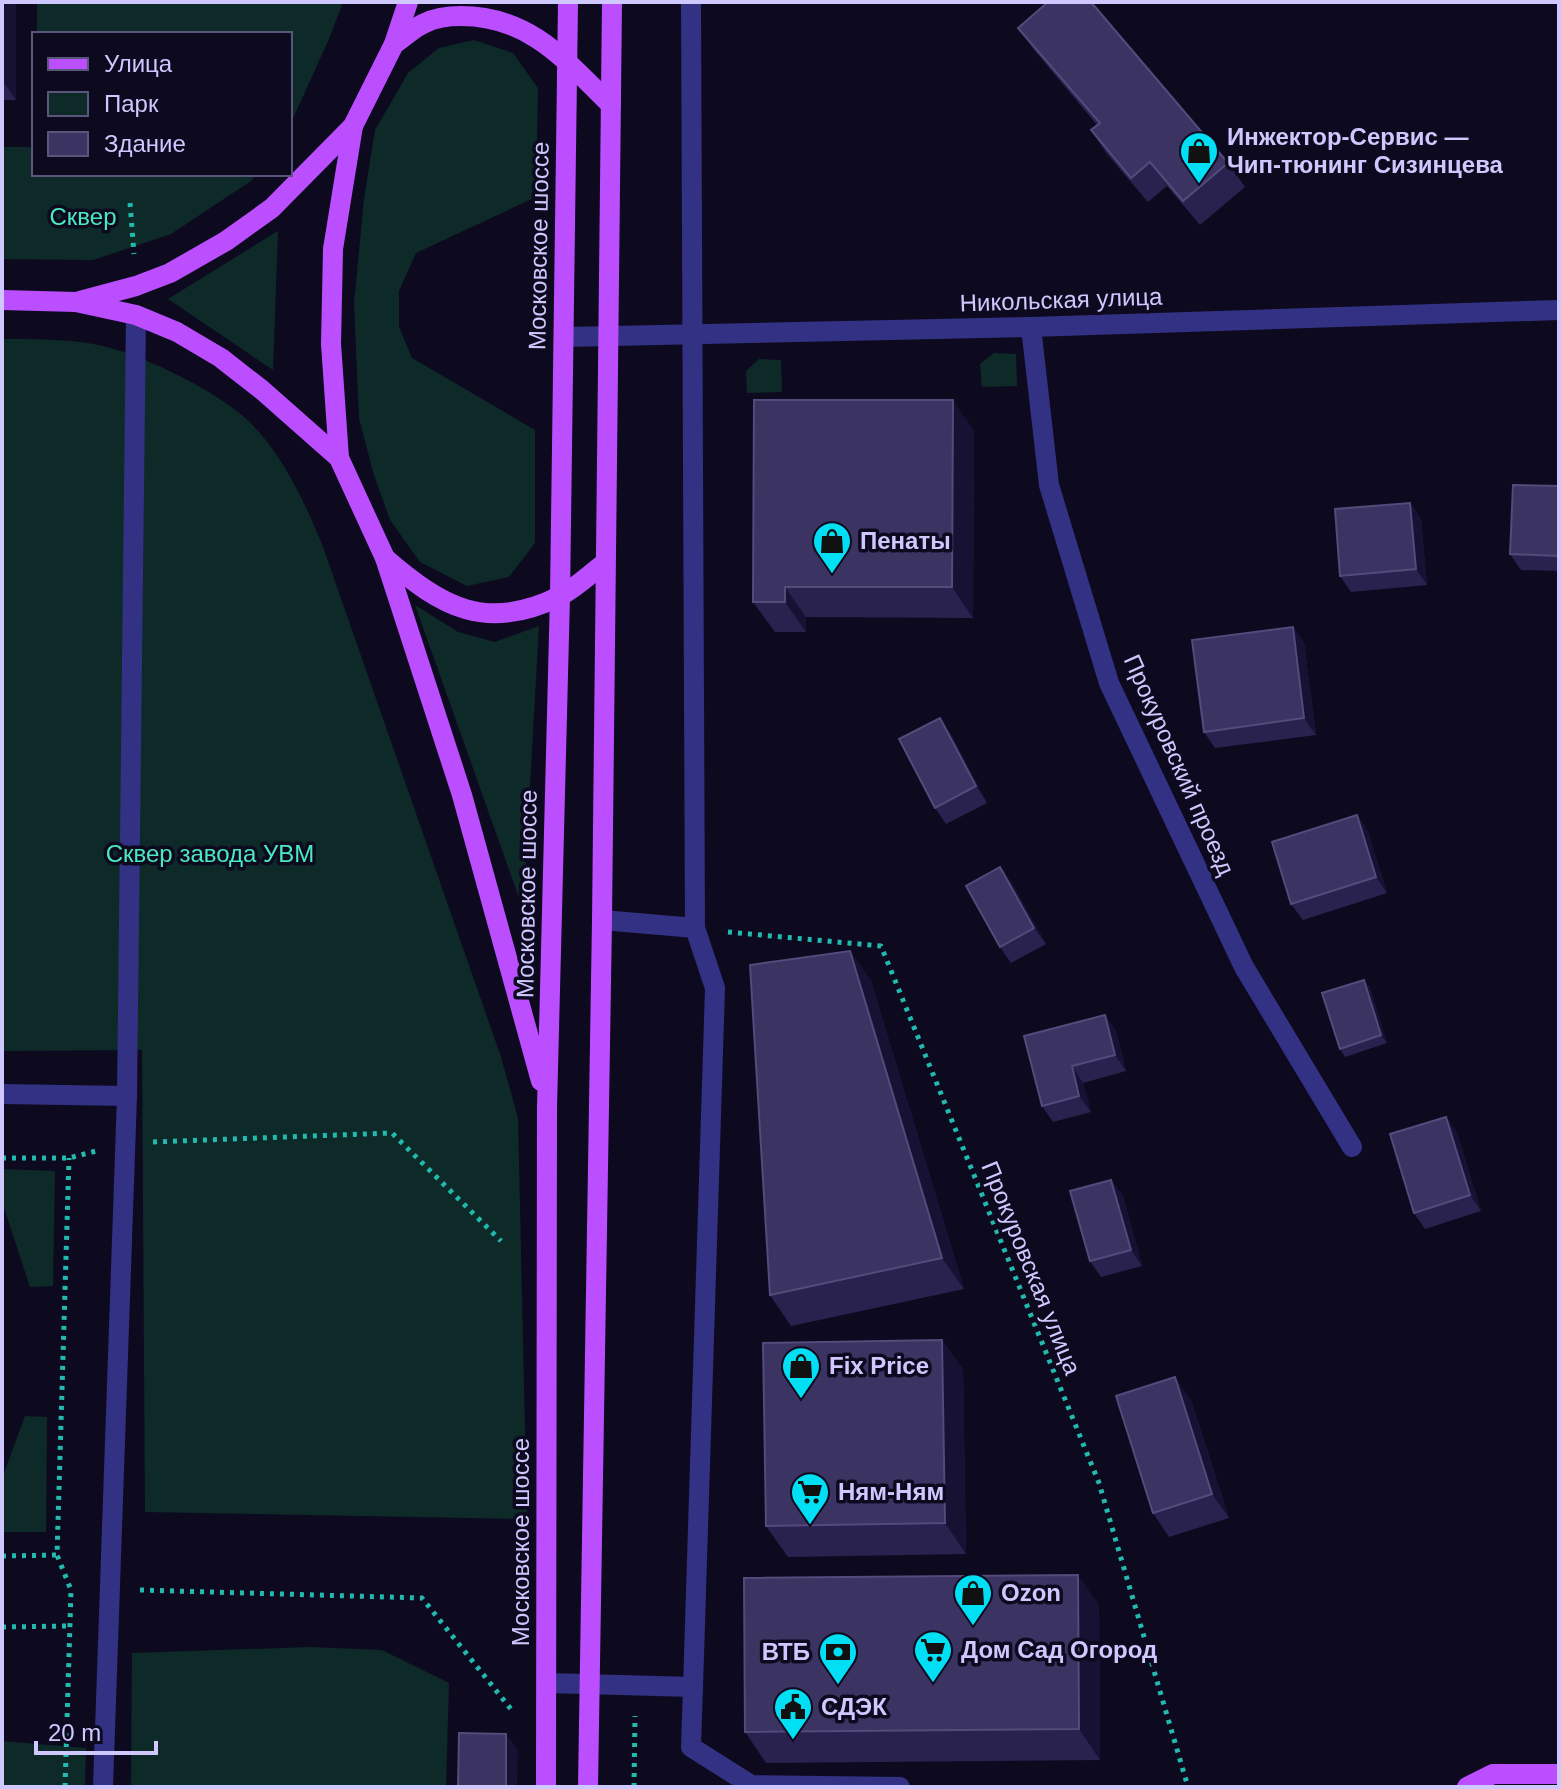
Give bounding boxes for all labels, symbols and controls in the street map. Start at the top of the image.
legend [32,32,292,176]
text: Улица [104,50,173,77]
text: Парк [104,90,159,117]
place label: Инжектор-Сервис — Чип-тюнинг Сизинцева [1227,123,1504,178]
text: Здание [104,130,186,157]
shop icon: Инжектор-Сервис — Чип-тюнинг Сизинцева [1178,130,1220,185]
street label: Московское шоссе [523,142,554,350]
park label: Сквер [49,203,117,230]
street label: Никольская улица [959,282,1163,317]
shop icon: Пенаты [811,520,853,575]
place label: Пенаты [860,527,951,554]
street label: Прокуровский проезд [1119,650,1240,879]
street label: Московское шоссе [511,790,542,998]
park label: Сквер завода УВМ [106,840,314,867]
street label: Прокуровская улица [976,1157,1087,1379]
shop icon: Fix Price [780,1345,822,1400]
place label: Fix Price [829,1352,929,1379]
street label: Московское шоссе [507,1438,534,1646]
supermarket icon: Ням-Ням [789,1471,831,1526]
place label: Ням-Ням [838,1478,944,1505]
shop icon: Ozon [952,1572,994,1627]
place label: Ozon [1001,1579,1061,1606]
supermarket icon: Дом Сад Огород [912,1629,954,1684]
bank icon: ВТБ [817,1631,859,1686]
place label: Дом Сад Огород [961,1636,1157,1663]
place label: ВТБ [762,1638,810,1665]
public building icon: СДЭК [772,1686,814,1741]
place label: СДЭК [821,1693,887,1720]
scale bar [36,1705,156,1755]
text: 20 m [48,1719,101,1746]

